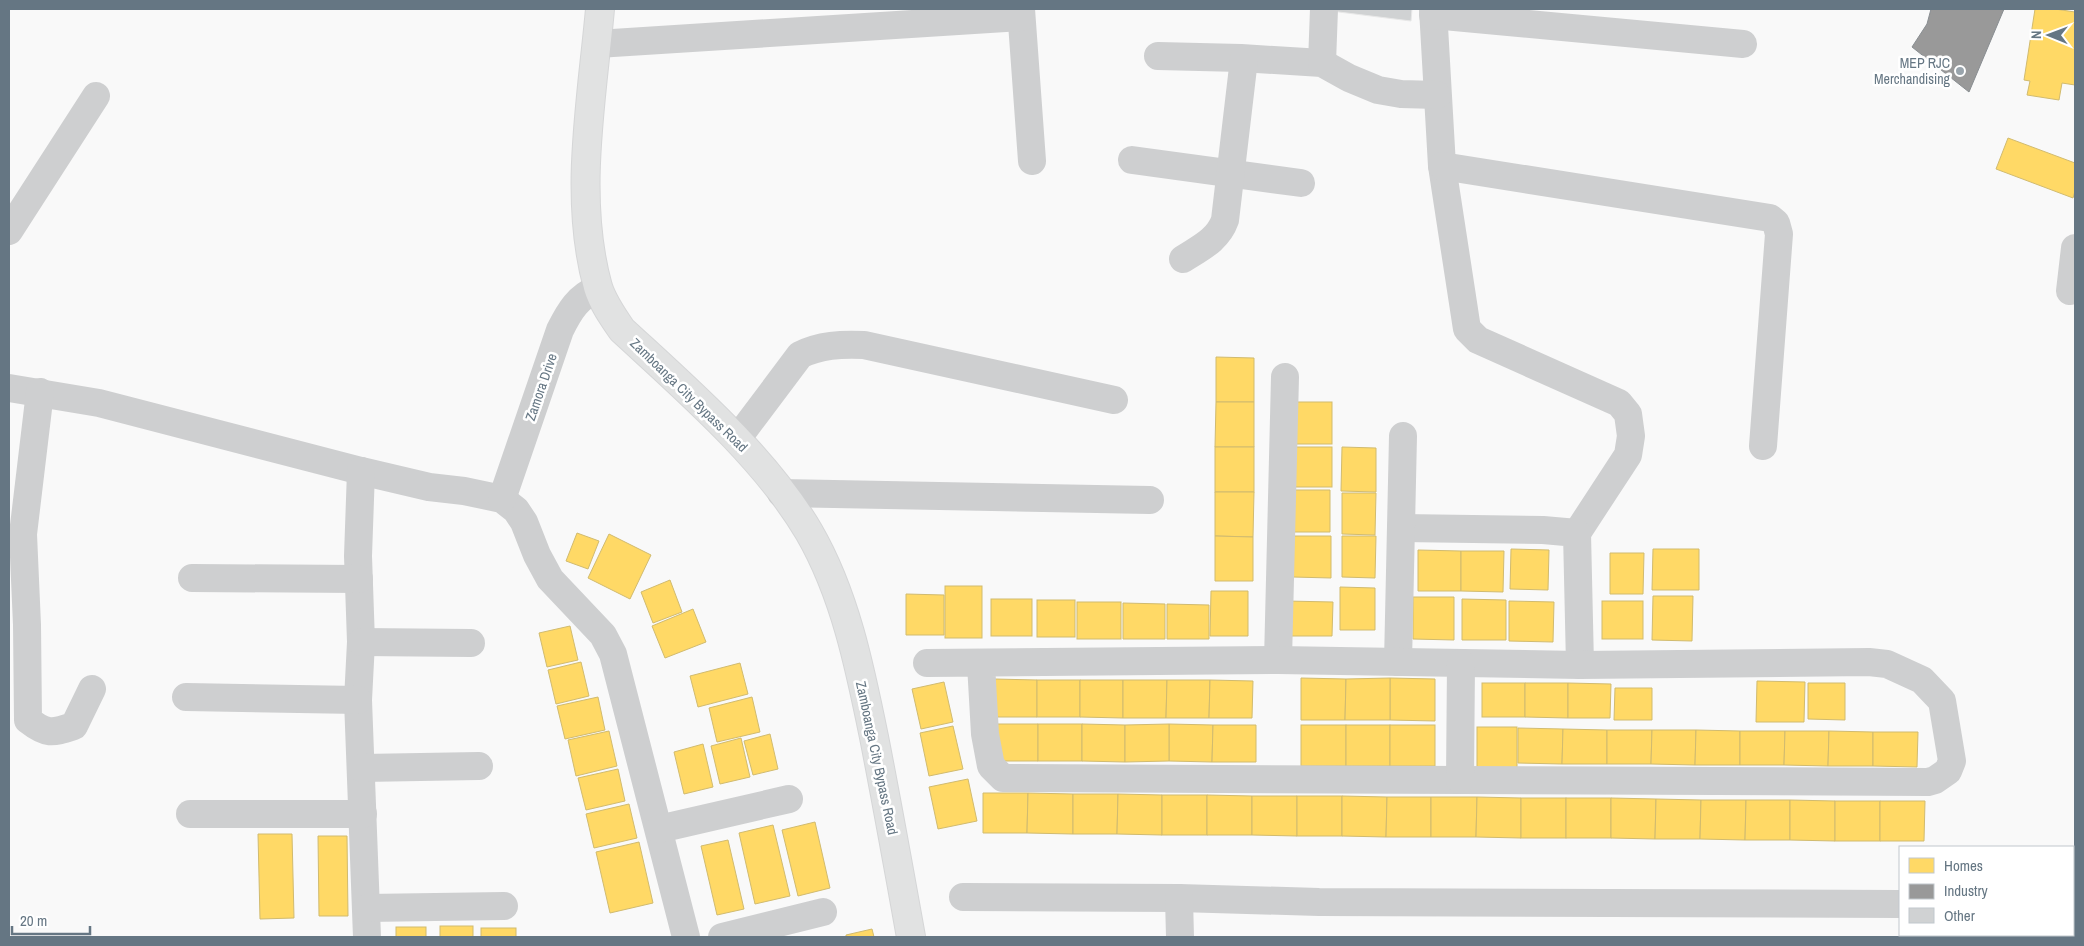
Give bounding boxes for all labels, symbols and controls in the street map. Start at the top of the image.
north arrow [2024,10,2074,60]
text: N [2027,30,2045,39]
place label: MEP RJC Merchandising [1874,54,1951,88]
marker: MEP RJC Merchandising [1954,65,1966,77]
street label: Zamboanga City Bypass Road [627,334,751,456]
street label: Zamora Drive [521,351,561,423]
street label: Zamboanga City Bypass Road [852,680,902,836]
legend [1899,846,2074,936]
text: Homes [1944,855,1983,876]
text: Industry [1944,880,1989,901]
scale bar [12,904,90,936]
text: Other [1944,905,1975,926]
text: 20 m [20,910,47,931]

